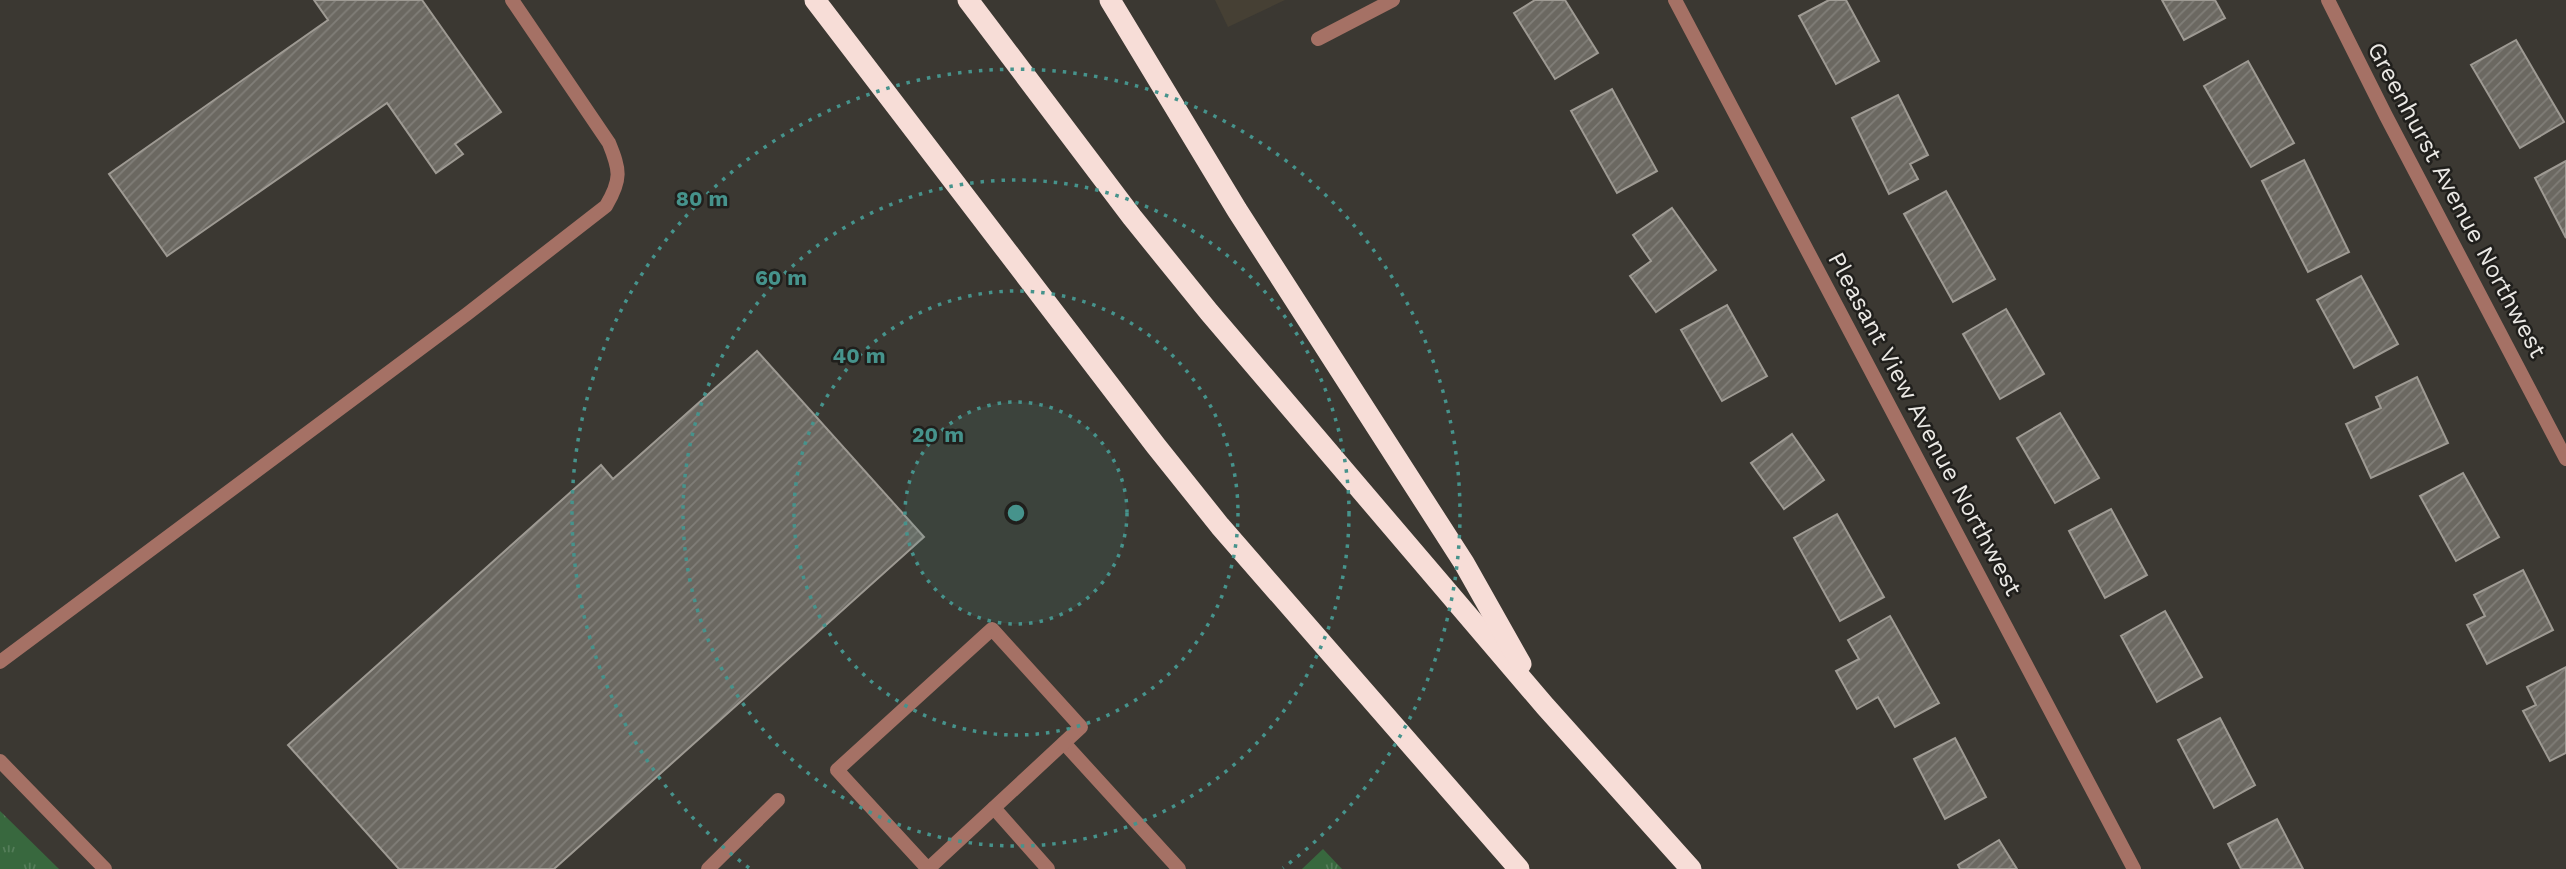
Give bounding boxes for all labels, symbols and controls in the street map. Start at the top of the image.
street label: Greenhurst Avenue Northwest [2362,38,2552,362]
text: 80 m [676,186,728,211]
street label: Pleasant View Avenue Northwest [1822,247,2028,601]
text: 60 m [755,265,807,290]
text: 40 m [833,343,885,368]
text: 20 m [912,422,964,447]
centre of rings [1004,501,1028,525]

